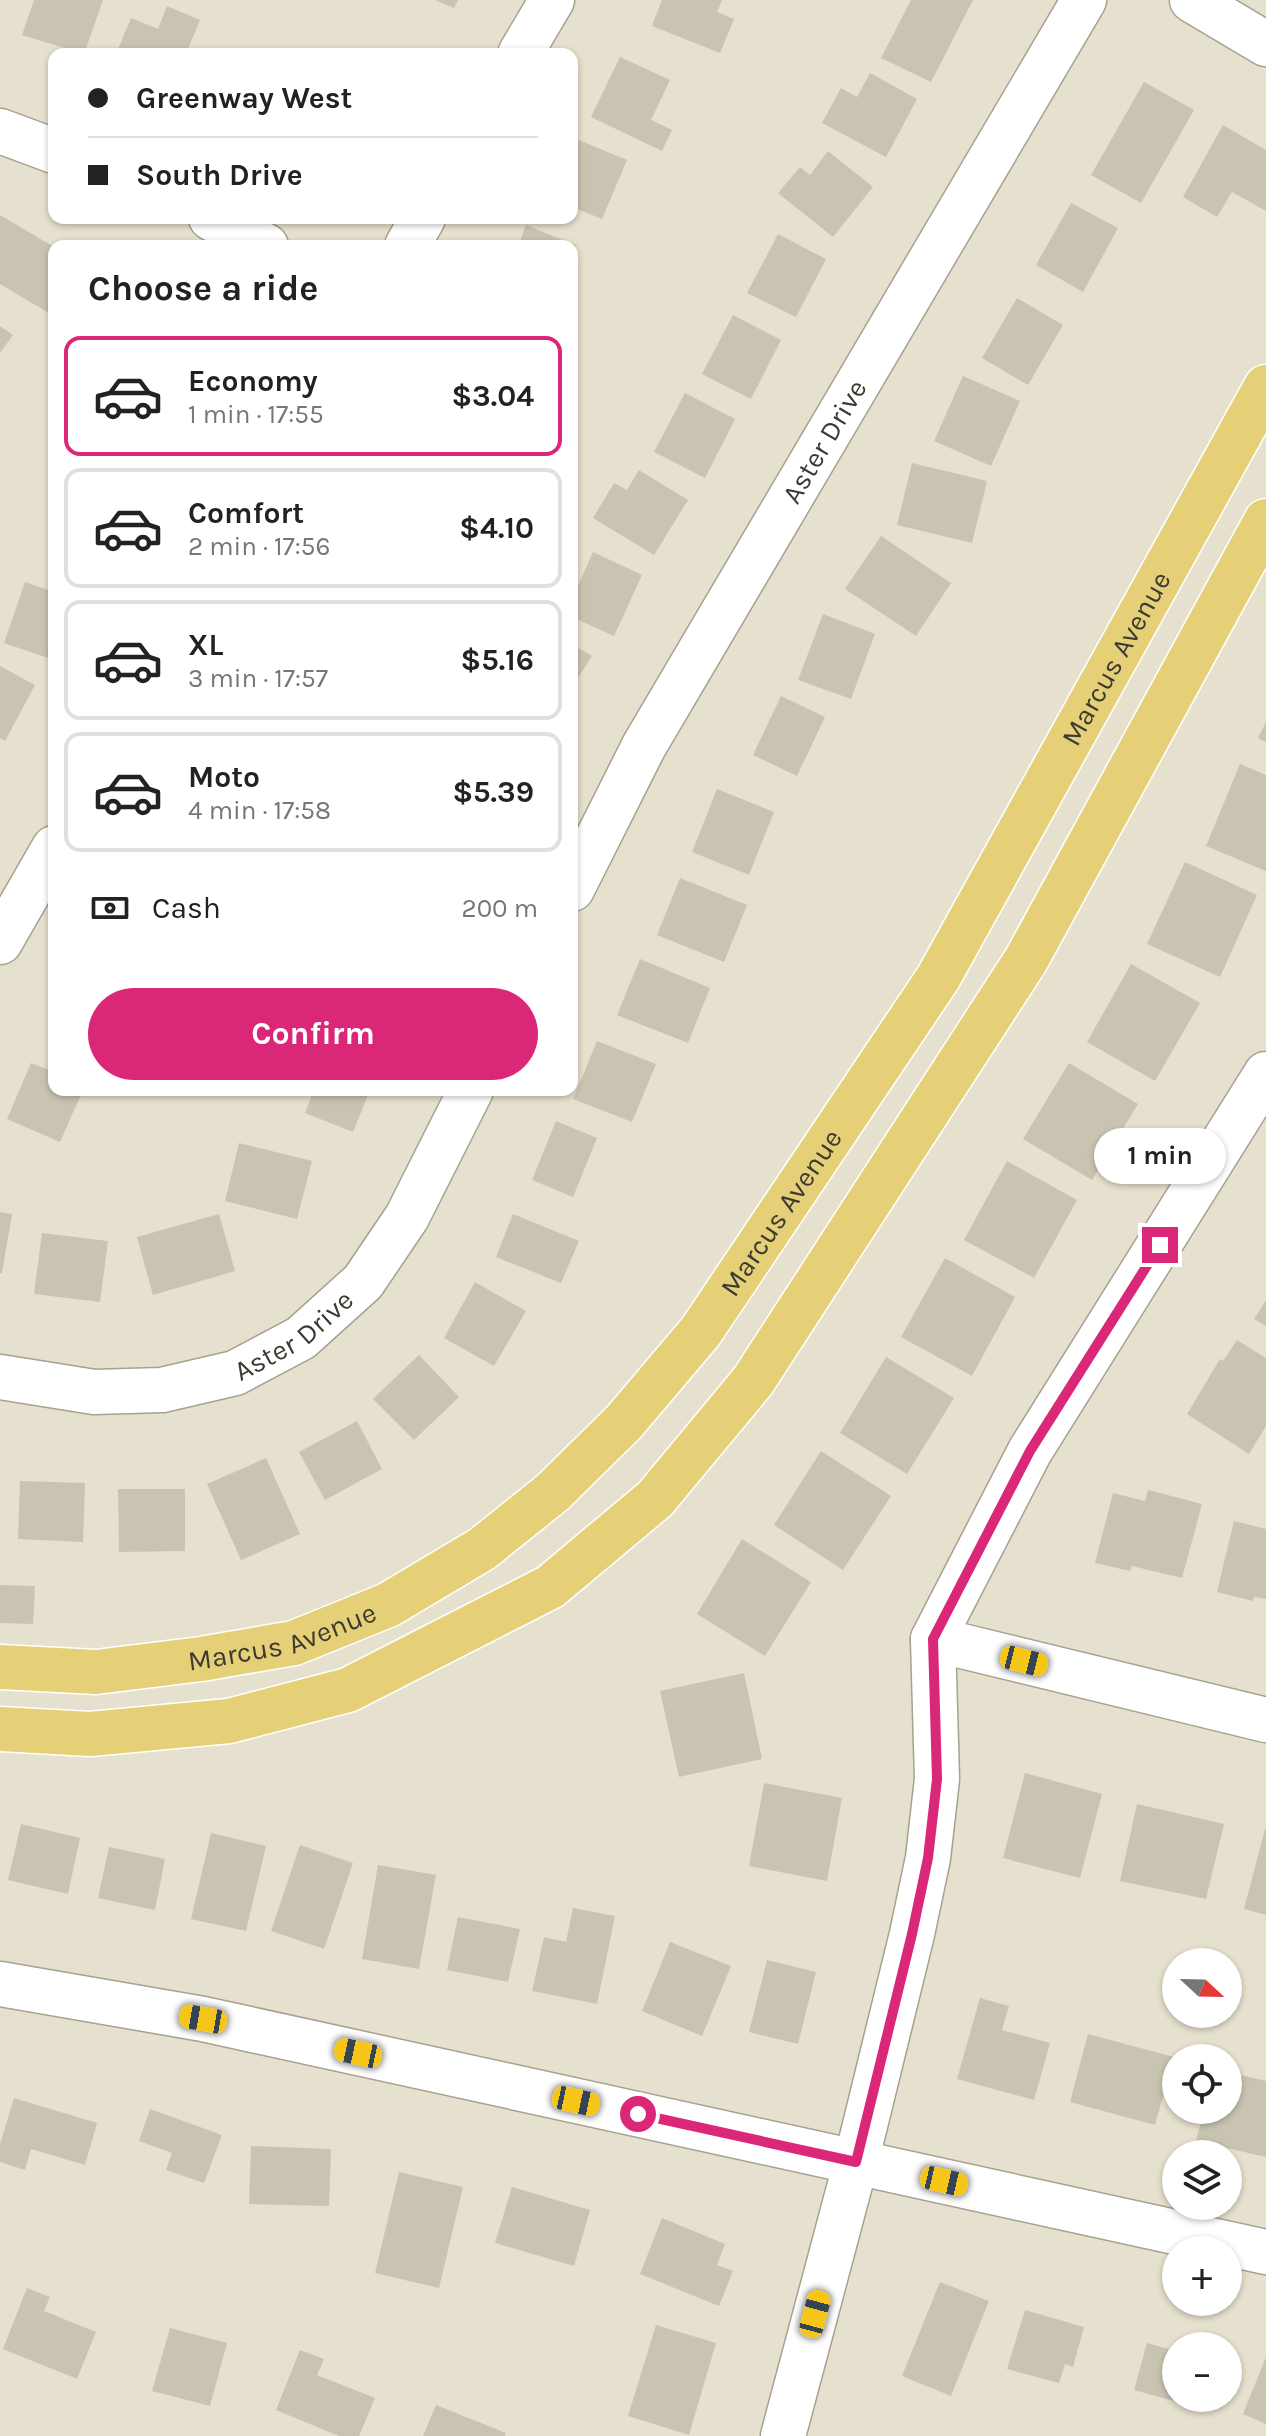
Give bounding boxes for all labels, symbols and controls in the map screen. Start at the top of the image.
text: Greenway West [136,80,352,116]
text: South Drive [136,157,303,193]
text: Choose a ride [88,267,318,309]
icon: car [92,360,164,432]
text: Economy [188,363,318,399]
street label: Aster Drive [775,373,873,509]
text: $3.04 [451,378,534,414]
text: 1 min · 17:55 [188,399,324,430]
icon: car [92,492,164,564]
text: Comfort [188,495,304,531]
text: $4.10 [459,510,534,546]
text: 2 min · 17:56 [188,531,330,562]
street label: Marcus Avenue [1054,565,1177,751]
icon: car [92,624,164,696]
text: XL [188,627,223,663]
text: $5.16 [461,642,534,678]
text: 3 min · 17:57 [188,663,328,694]
icon: car [92,756,164,828]
text: Moto [188,759,260,795]
text: $5.39 [452,774,534,810]
text: 4 min · 17:58 [188,795,331,826]
icon: cash [88,886,132,930]
text: Cash [152,890,221,926]
text: 200 m [462,893,538,924]
button: Confirm [88,988,538,1080]
street label: Marcus Avenue [713,1122,849,1302]
callout: 1 min [1094,1129,1226,1185]
text: 1 min [1127,1140,1193,1171]
route end [1142,1227,1178,1263]
street label: Aster Drive [228,1283,360,1387]
street label: Marcus Avenue [186,1595,381,1677]
car [998,1644,1050,1678]
north arrow [1162,1948,1242,2028]
map controls [1162,1948,1242,2412]
car [177,2003,229,2035]
car [332,2036,384,2070]
button: locate [1162,2044,1242,2124]
car [550,2084,602,2118]
route start [620,2096,656,2132]
button: layers [1162,2140,1242,2220]
car [918,2164,970,2198]
button: + [1162,2236,1242,2316]
car [797,2288,833,2340]
button: − [1162,2332,1242,2412]

